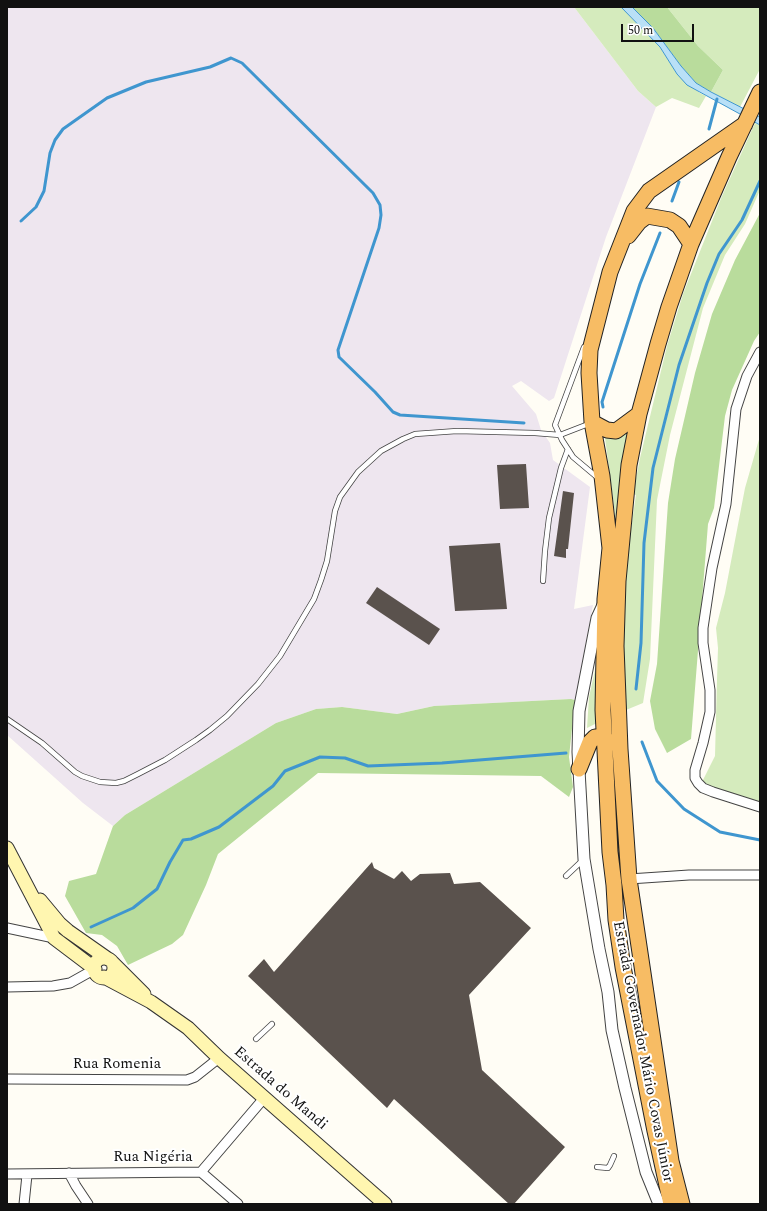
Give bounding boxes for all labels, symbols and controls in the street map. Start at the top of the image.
scale bar [623,16,696,42]
text: 50 m [628,21,653,40]
street label: Estrada Governador Mário Covas Júnior [608,920,676,1184]
street label: Estrada do Mandi [229,1043,331,1135]
street label: Rua Romenia [73,1056,161,1074]
street label: Rua Nigéria [113,1149,193,1167]

